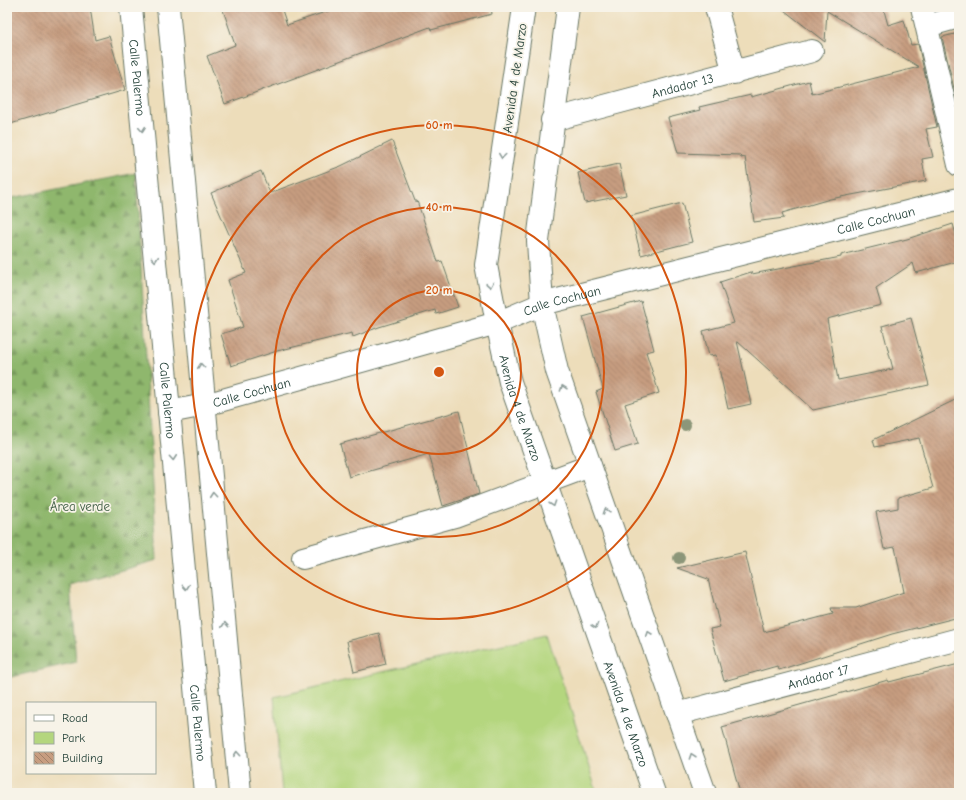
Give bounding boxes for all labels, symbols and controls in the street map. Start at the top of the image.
street label: Avenida 4 de Marzo [499,22,530,134]
street label: Calle Palermo [126,39,148,117]
street label: Andador 13 [650,70,715,101]
text: 60 m [426,118,452,132]
one-way arrow [138,126,147,132]
one-way arrow [498,153,507,159]
text: 40 m [426,200,452,214]
street label: Calle Cochuan [835,203,917,237]
one-way arrow [150,256,159,262]
one-way arrow [485,282,494,288]
text: 20 m [426,283,452,297]
street label: Calle Cochuan [521,283,602,319]
street label: Avenida 4 de Marzo [496,354,544,463]
street label: Calle Palermo [156,361,179,439]
one-way arrow [197,363,206,369]
centre of rings [432,365,446,379]
street label: Calle Cochuan [211,374,292,410]
one-way arrow [559,385,568,392]
one-way arrow [169,455,178,461]
one-way arrow [208,492,217,498]
park label: Área verde [50,498,110,514]
one-way arrow [548,500,556,507]
one-way arrow [603,507,611,514]
one-way arrow [181,584,190,590]
one-way arrow [220,622,229,628]
one-way arrow [591,623,599,630]
one-way arrow [646,630,654,637]
street label: Avenida 4 de Marzo [600,659,651,769]
street label: Andador 17 [786,662,851,692]
street label: Calle Palermo [187,684,209,762]
legend [26,702,156,774]
text: Road [62,711,88,725]
text: Park [62,731,85,745]
text: Building [62,751,103,765]
one-way arrow [232,751,241,757]
one-way arrow [689,753,697,760]

